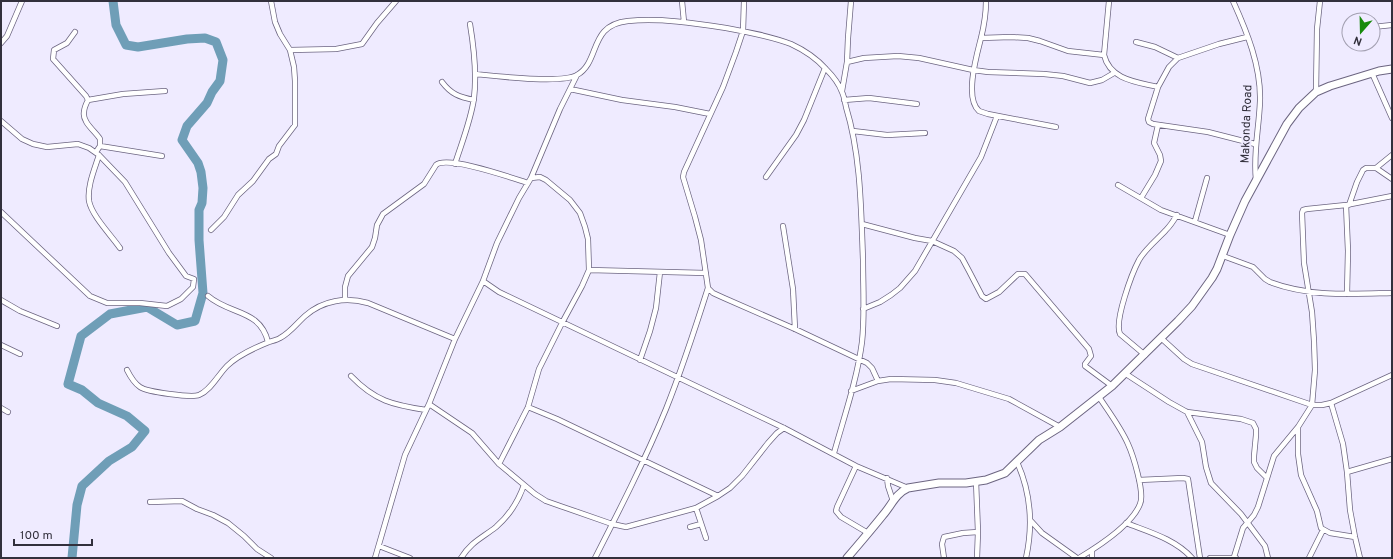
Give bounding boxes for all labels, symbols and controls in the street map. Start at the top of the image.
north arrow [1341,12,1381,52]
text: N [1352,33,1364,48]
street label: Makonda Road [1238,84,1256,164]
scale bar [14,521,92,547]
text: 100 m [20,528,53,544]

